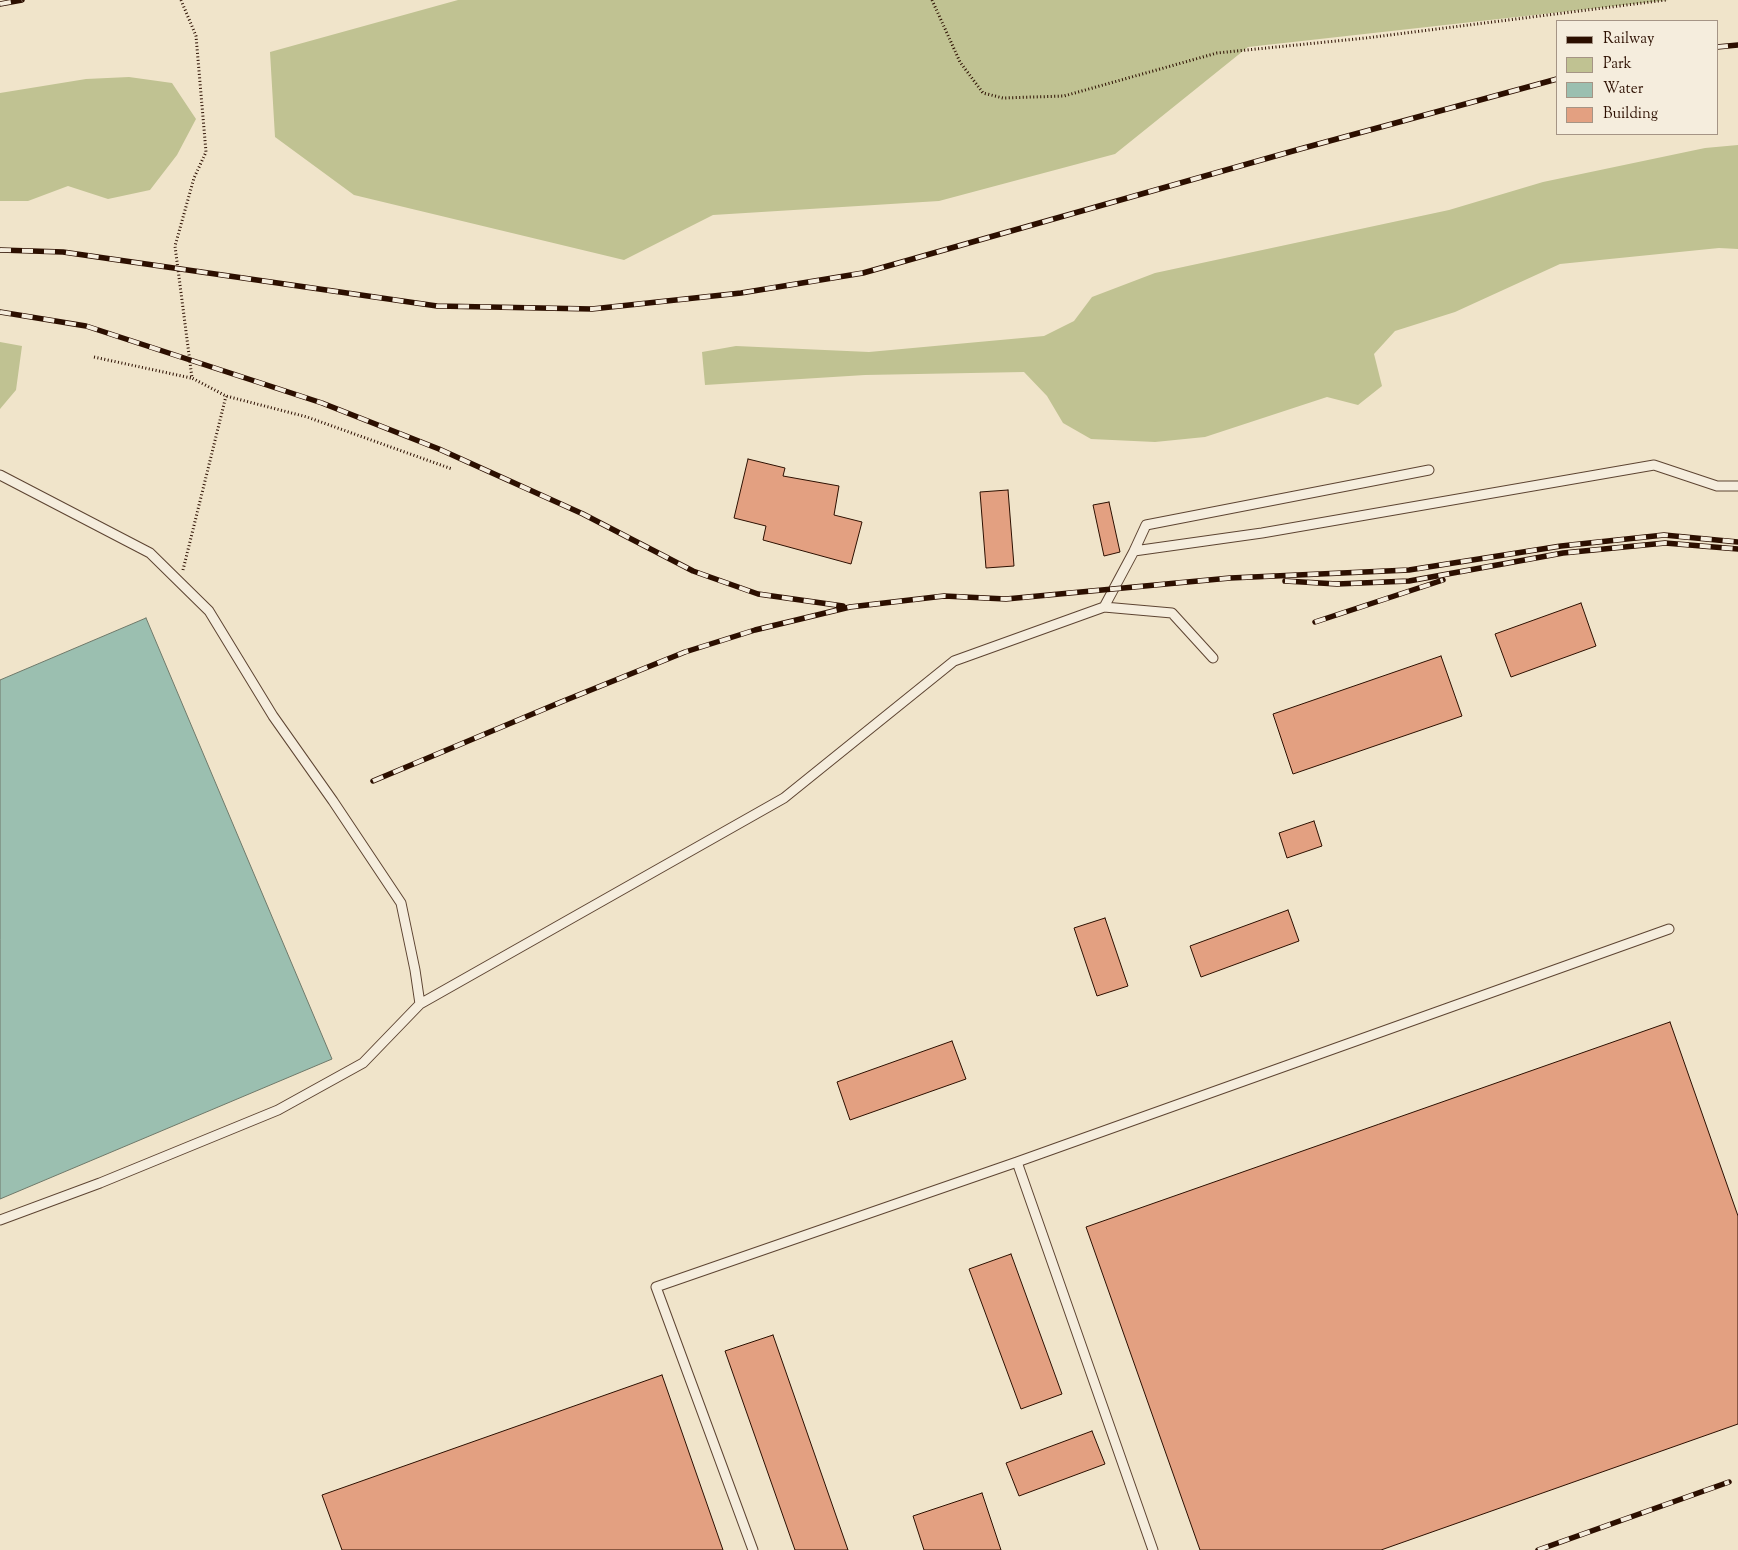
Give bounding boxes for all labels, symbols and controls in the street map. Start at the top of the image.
legend [1556,20,1718,135]
text: Railway [1603,29,1654,50]
text: Park [1603,54,1632,75]
text: Water [1603,79,1643,100]
text: Building [1603,104,1658,125]

